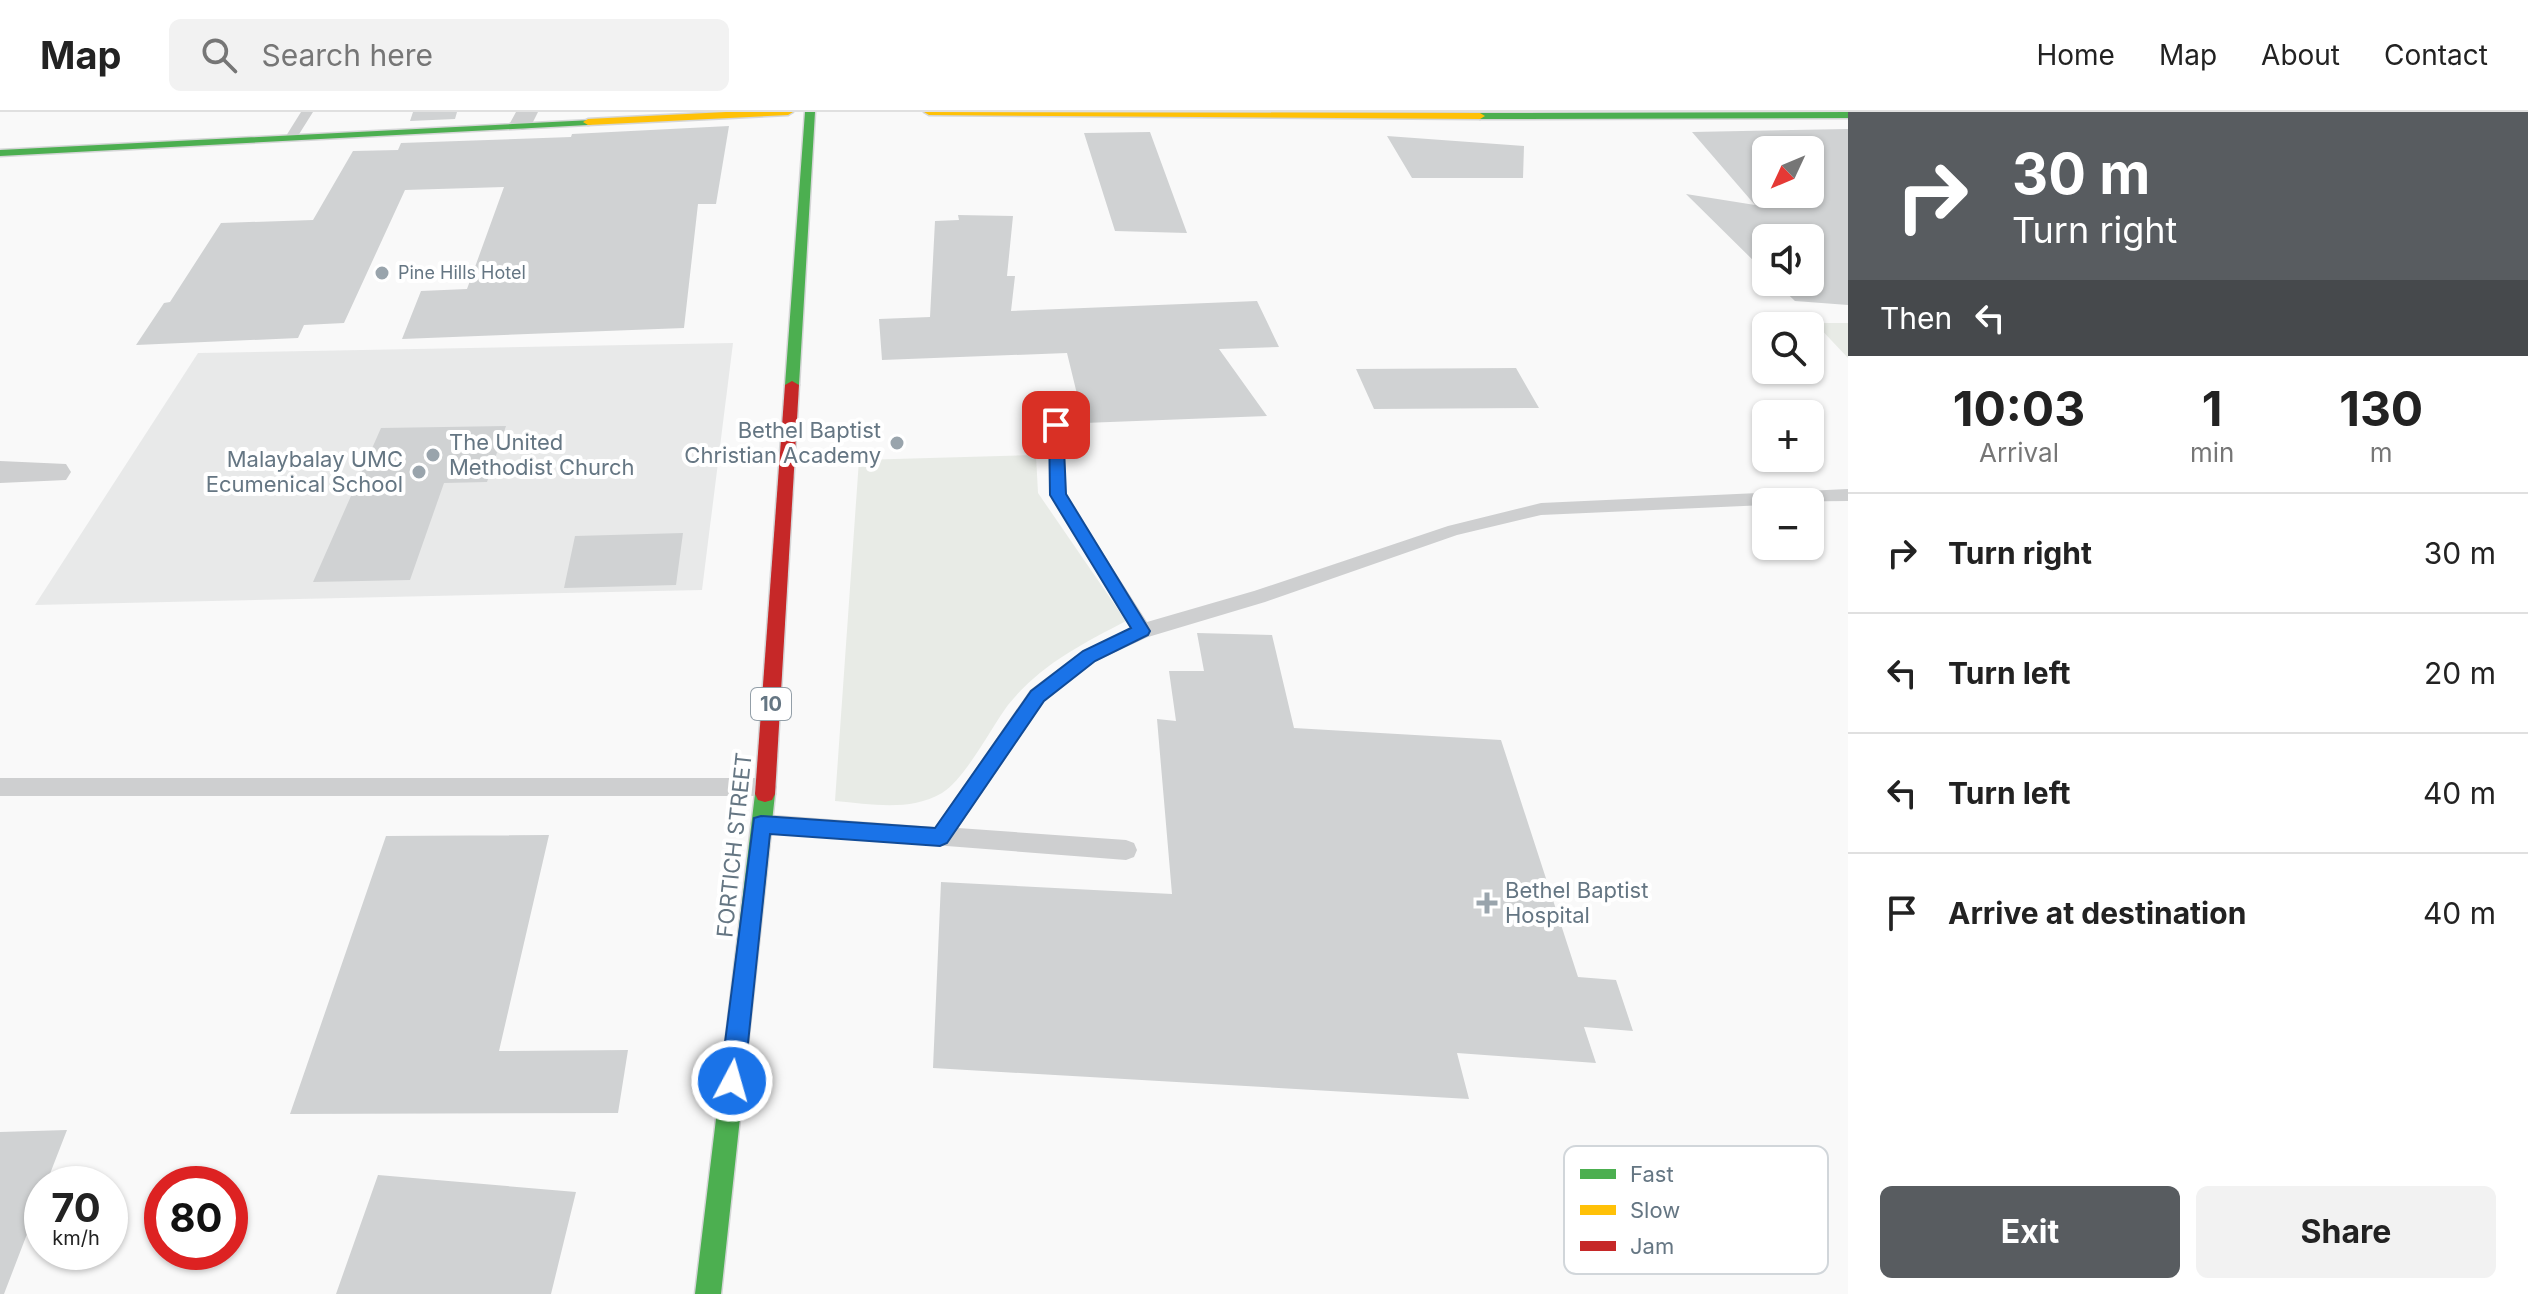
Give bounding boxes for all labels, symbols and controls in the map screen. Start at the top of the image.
search box [169,19,729,91]
text: Map [40,32,121,78]
icon: search [197,33,241,77]
text: Search here [261,37,433,73]
text: Home [2036,38,2115,72]
text: Map [2159,38,2217,72]
text: About [2261,38,2340,72]
text: Contact [2384,38,2488,72]
north arrow [1752,136,1824,208]
map controls [1752,136,1824,560]
text: 30 m [2012,140,2150,208]
icon: right [1880,144,1984,248]
text: Turn right [2012,208,2177,252]
button: sound [1752,224,1824,296]
place label: Pine Hills Hotel [398,262,526,283]
marker: Pine Hills Hotel [373,264,391,282]
icon: left [1968,296,2012,340]
text: Then [1880,300,1952,336]
button: search [1752,312,1824,384]
text: 10:03 [1953,379,2085,438]
text: 1 [2202,379,2223,438]
text: 130 [2339,379,2423,438]
pin [1022,391,1090,459]
button: + [1752,400,1824,472]
icon: arrive [1034,403,1078,447]
place label: Bethel Baptist Christian Academy [684,417,881,468]
place label: The United Methodist Church [449,429,634,480]
marker: Bethel Baptist Christian Academy [888,434,906,452]
text: Arrival [1979,437,2059,468]
text: min [2190,437,2234,468]
text: m [2370,437,2393,468]
place label: Malaybalay UMC Ecumenical School [206,446,403,497]
marker: The United Methodist Church [424,446,442,464]
marker: Malaybalay UMC Ecumenical School [410,463,428,481]
button: − [1752,488,1824,560]
icon: right [1880,531,1924,575]
text: Turn right [1948,535,2092,571]
text: 30 m [2424,535,2496,571]
icon: left [1880,651,1924,695]
text: Turn left [1948,655,2070,691]
text: 20 m [2424,655,2496,691]
road number: 10 [751,688,791,720]
street label: FORTICH STREET [711,751,757,939]
icon: left [1880,771,1924,815]
text: Turn left [1948,775,2070,811]
text: 40 m [2423,775,2496,811]
place label: Bethel Baptist Hospital [1505,877,1648,928]
icon: arrive [1880,891,1924,935]
marker: Bethel Baptist Hospital [1476,892,1498,914]
text: Arrive at destination [1948,895,2246,931]
text: 40 m [2423,895,2496,931]
position arrow [690,1039,774,1123]
legend [1564,1146,1828,1274]
text: Fast [1630,1161,1674,1187]
speed limit sign: 80 [144,1166,248,1270]
text: 70 [51,1183,101,1232]
button: Exit [1880,1186,2180,1278]
button: Share [2196,1186,2496,1278]
text: Slow [1630,1197,1680,1223]
text: km/h [52,1226,100,1250]
text: Jam [1630,1233,1674,1259]

